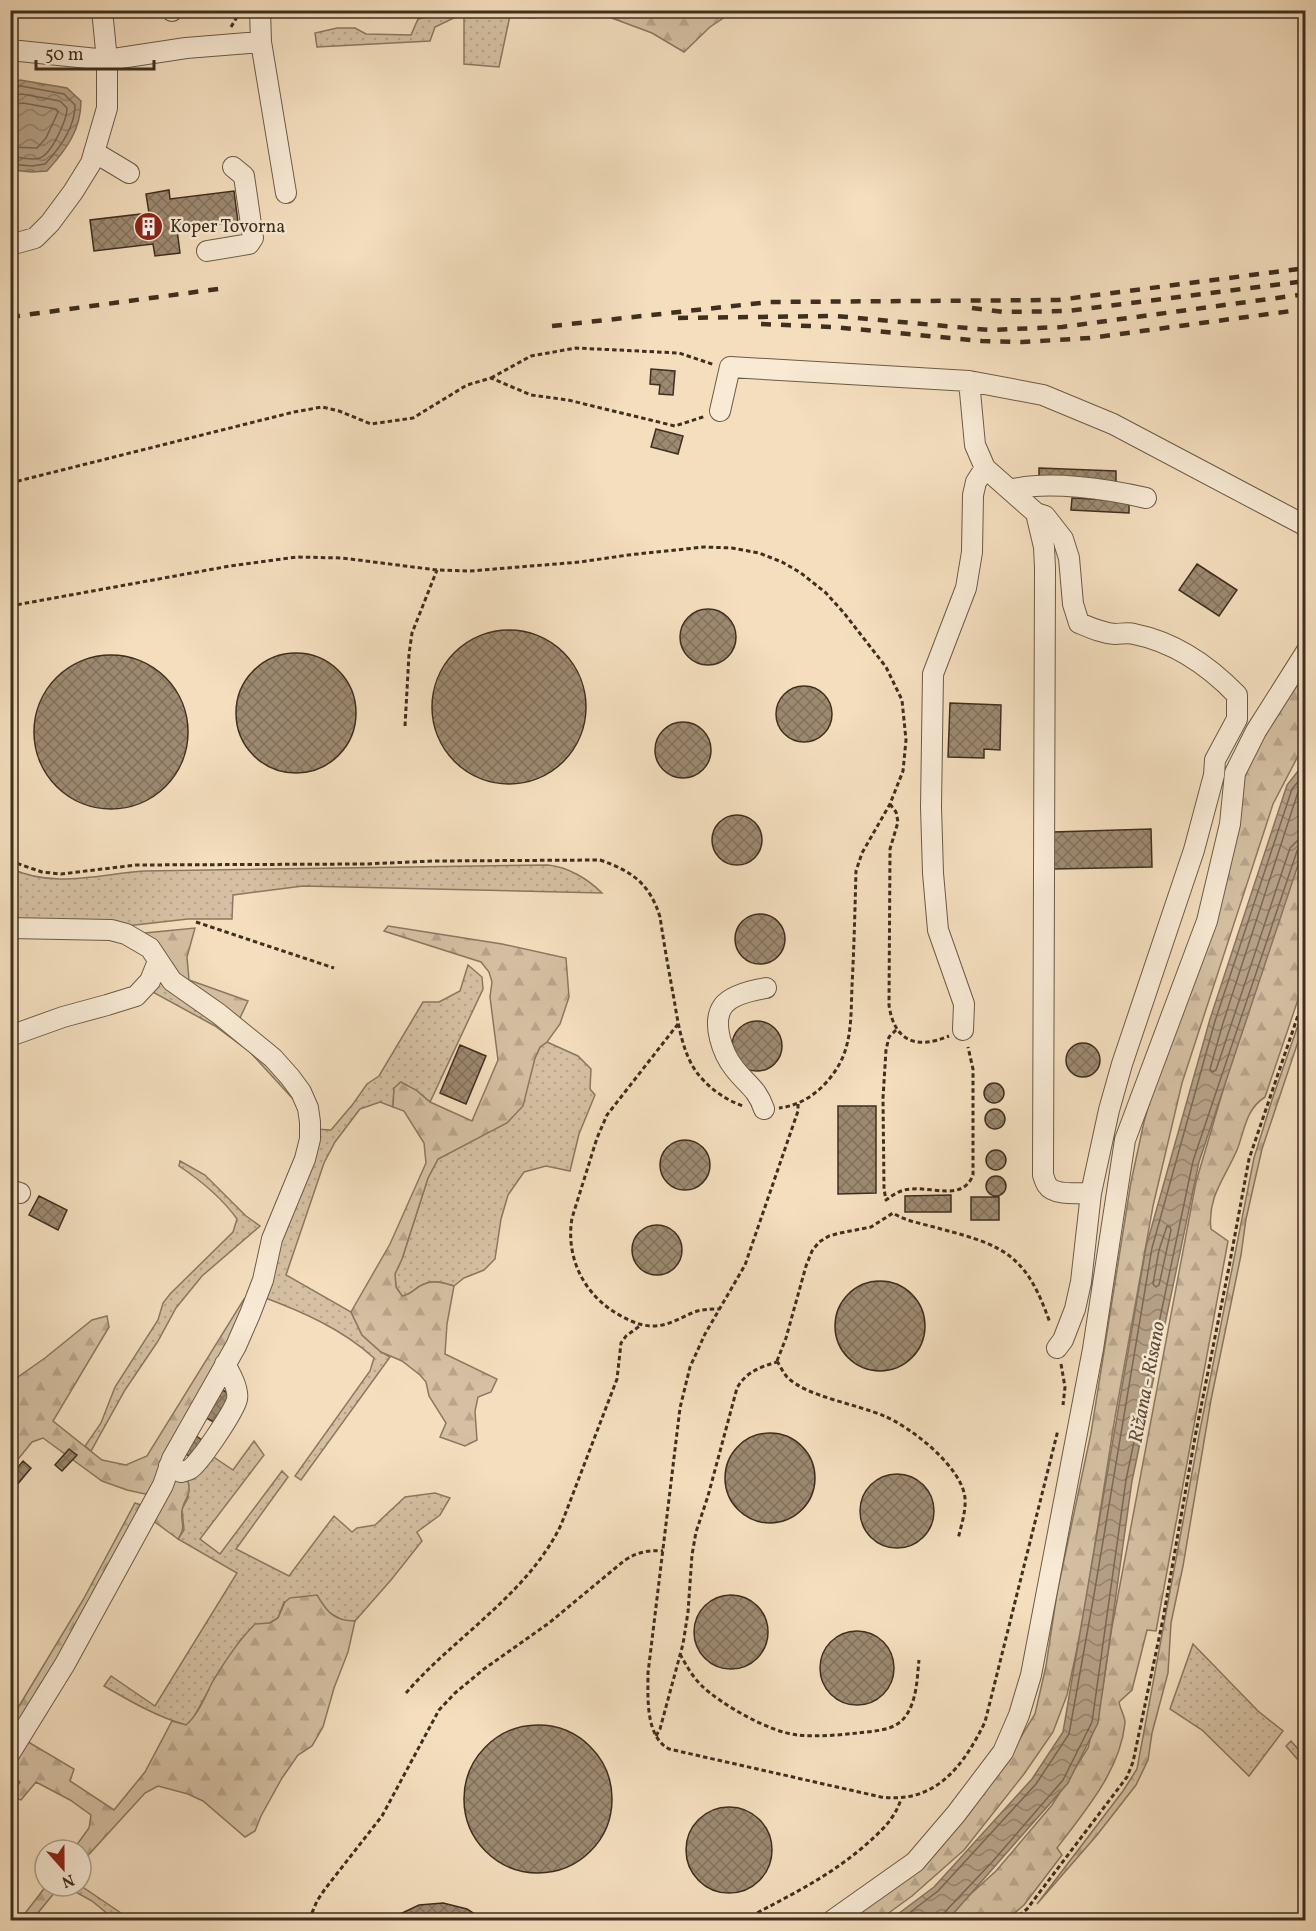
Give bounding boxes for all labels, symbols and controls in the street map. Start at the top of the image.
scale bar [36,33,154,71]
text: 50 m [45,43,84,68]
building icon: Koper Tovorna [133,210,165,242]
place label: Koper Tovorna [170,215,285,240]
water label: Rižana - Risano [1122,1319,1173,1445]
north arrow [33,1838,93,1898]
text: N [58,1868,77,1893]

